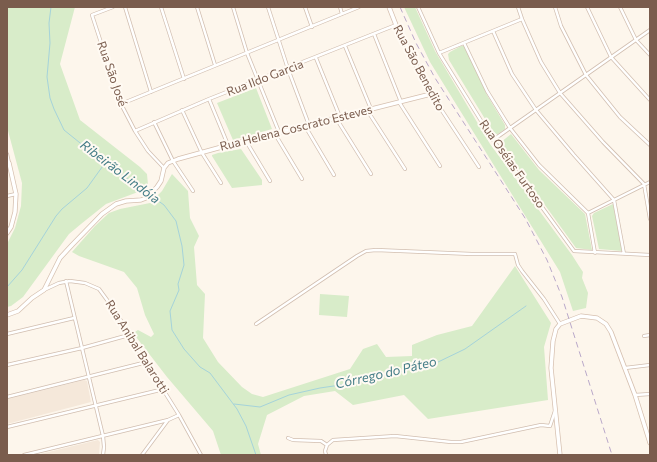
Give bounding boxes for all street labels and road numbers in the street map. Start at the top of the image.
street label: Rua São Benedito [390,23,448,113]
street label: Rua São José [94,39,130,109]
street label: Rua Ildo Garcia [225,57,305,99]
street label: Rua Helena Coscrato Esteves [218,102,374,154]
street label: Rua Oséias Furtoso [476,117,548,211]
street label: Rua Anibal Balarotti [102,297,172,397]

